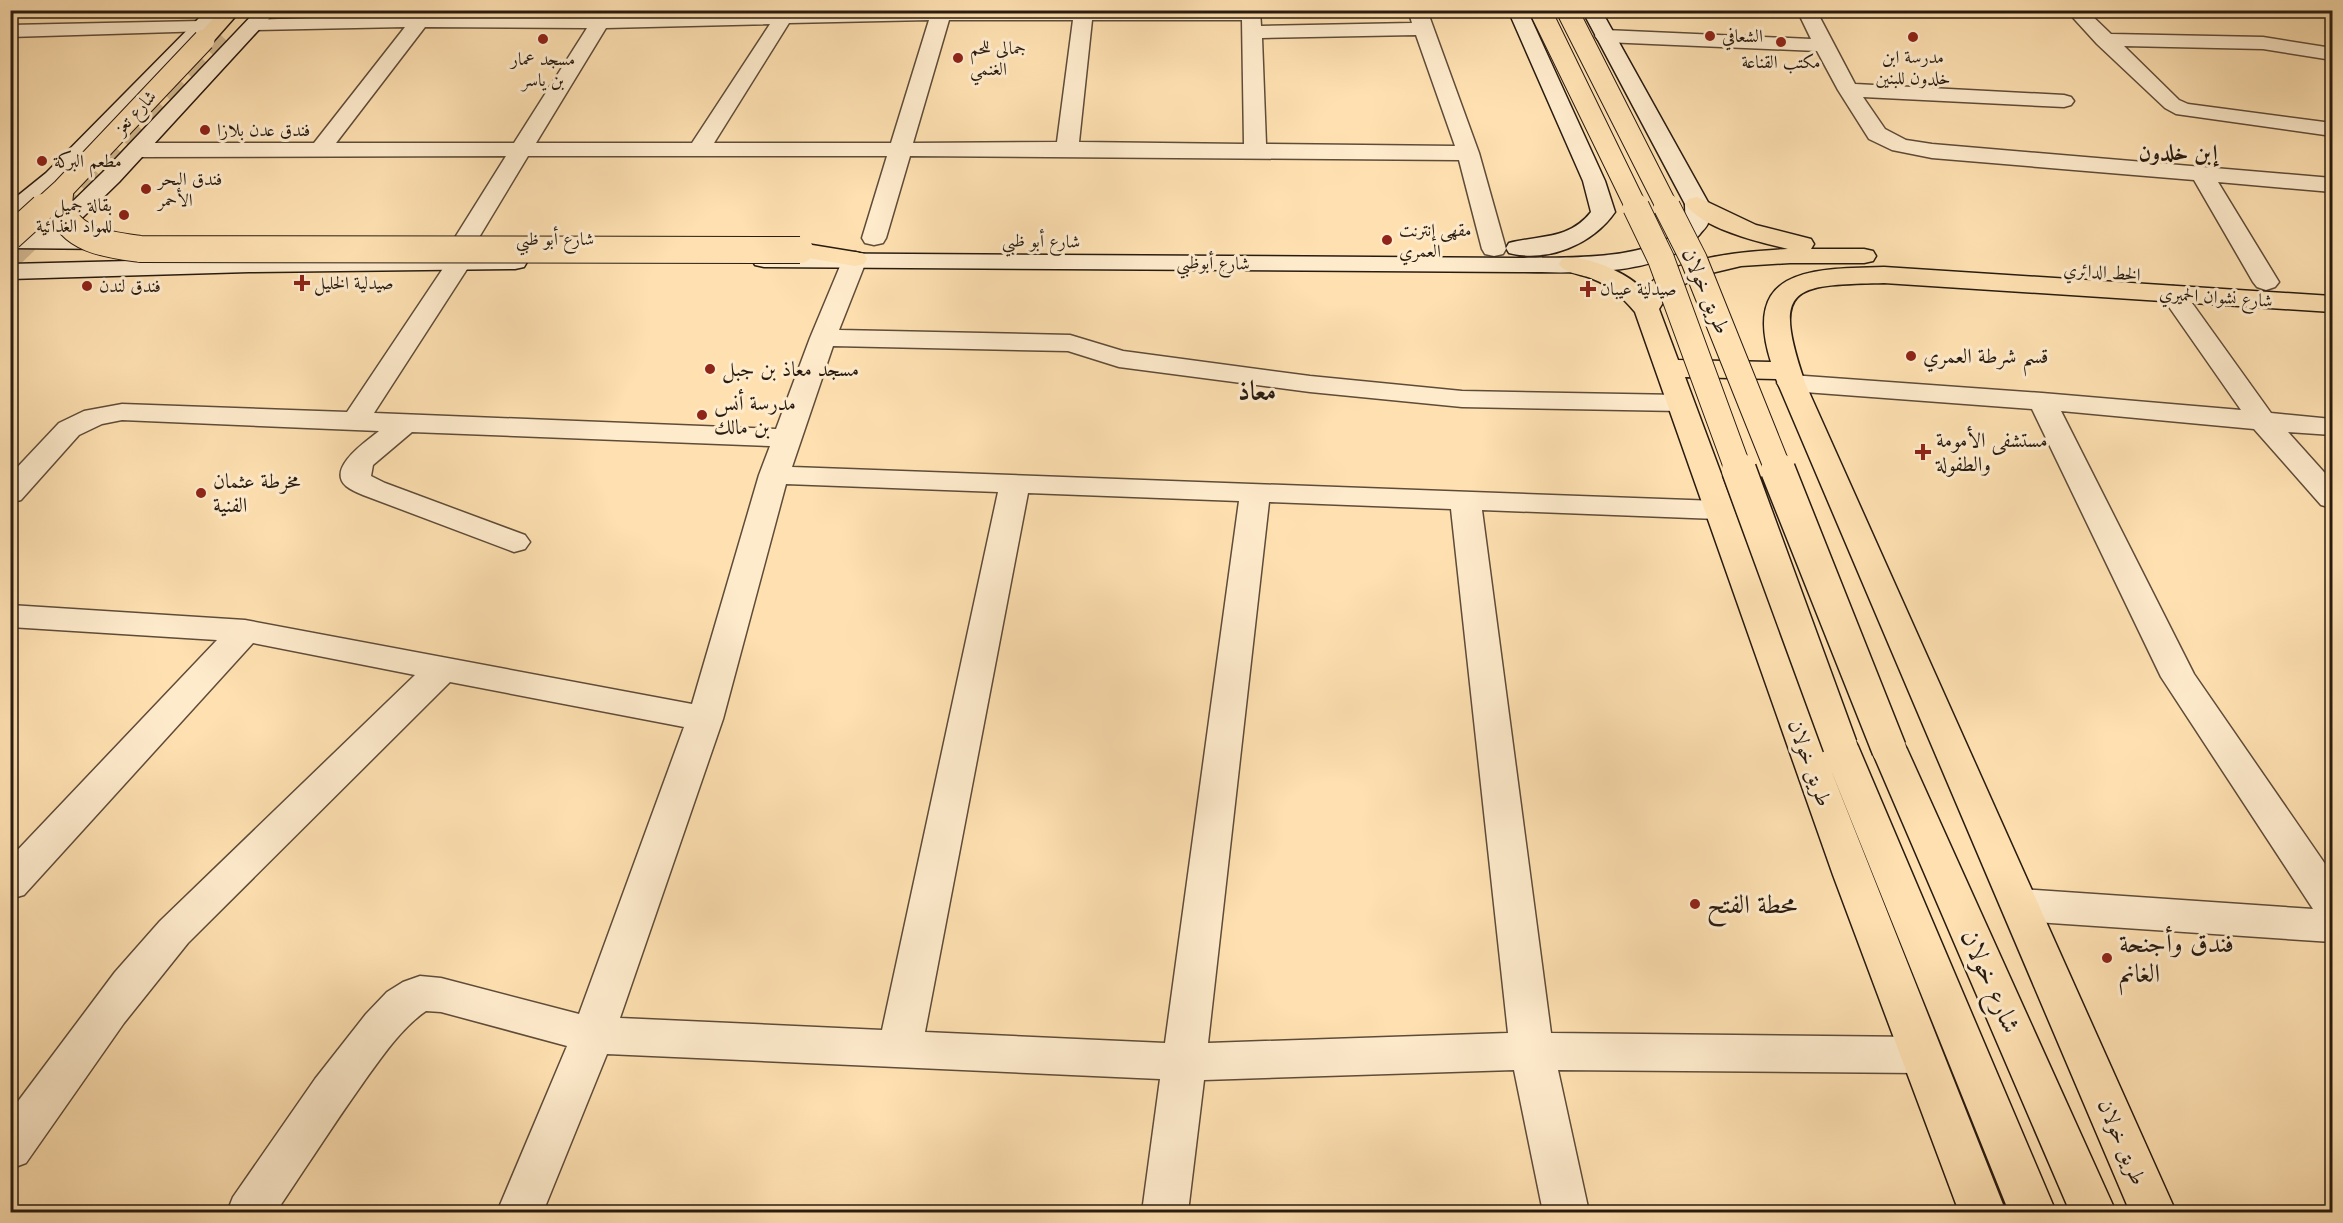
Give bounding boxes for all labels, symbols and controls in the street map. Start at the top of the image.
place label: الشعافي [1722,28,1763,51]
marker: الشعافي [1703,29,1717,43]
marker: مدرسة ابن خلدون للبنين [1906,30,1920,44]
marker: مسجد عمار بن ياسر [536,32,550,46]
marker: مكتب القناعة [1774,35,1788,49]
place label: جمالي للحم الغنمي [970,40,1026,86]
place label: مدرسة ابن خلدون للبنين [1876,49,1950,89]
place label: مسجد عمار بن ياسر [509,51,575,92]
marker: جمالي للحم الغنمي [951,51,965,65]
place label: مكتب القناعة [1741,53,1821,74]
street label: شارع تعز [110,87,164,143]
place label: فندق عدن بلازا [217,122,310,141]
marker: فندق عدن بلازا [198,123,212,137]
district label: إبن خلدون [2139,143,2220,167]
place label: مطعم البركة [53,150,122,178]
marker: مطعم البركة [35,154,49,168]
place label: فندق البحر الأحمر [156,171,222,212]
marker: فندق البحر الأحمر [139,182,153,196]
place label: بقالة جميل للمواد الغذائية [36,197,112,237]
marker: بقالة جميل للمواد الغذائية [117,208,131,222]
place label: مقهى إنترنت العمري [1399,222,1471,266]
street label: شارع أبو ظبي [516,226,594,256]
street label: شارع أبو ظبي [1001,227,1080,259]
marker: مقهى إنترنت العمري [1380,233,1394,247]
street label: طريق خولان [1676,246,1732,338]
street label: شارع أبوظبي [1176,249,1250,281]
street label: الخط الدائري [2062,261,2141,290]
place label: صيدلية الخليل [314,275,394,296]
marker: صيدلية الخليل [295,276,309,290]
place label: فندق لندن [99,278,161,296]
marker: فندق لندن [80,279,94,293]
place label: صيدلية عيبان [1600,281,1677,300]
marker: صيدلية عيبان [1581,282,1595,296]
street label: شارع نشوان الحميري [2158,285,2273,316]
place label: قسم شرطة العمري [1923,347,2048,377]
marker: قسم شرطة العمري [1904,349,1918,363]
place label: مسجد معاذ بن جبل [722,360,859,384]
marker: مسجد معاذ بن جبل [703,362,717,376]
district label: معاذ [1238,379,1276,406]
place label: مدرسة أنس بن مالك [714,388,796,439]
marker: مدرسة أنس بن مالك [695,408,709,422]
place label: مستشفى الأمومة والطفولة [1935,425,2048,477]
marker: مستشفى الأمومة والطفولة [1914,443,1932,461]
place label: مخرطة عثمان الفنية [213,472,301,517]
marker: مخرطة عثمان الفنية [194,486,208,500]
street label: طريق خولان [1782,717,1834,810]
place label: محطة الفتح [1707,893,1797,928]
marker: محطة الفتح [1688,897,1702,911]
street label: شارع خولان [1949,926,2023,1040]
place label: فندق وأجنحة الغانم [2119,926,2234,996]
marker: فندق وأجنحة الغانم [2100,951,2114,965]
street label: طريق خولان [2092,1097,2148,1189]

